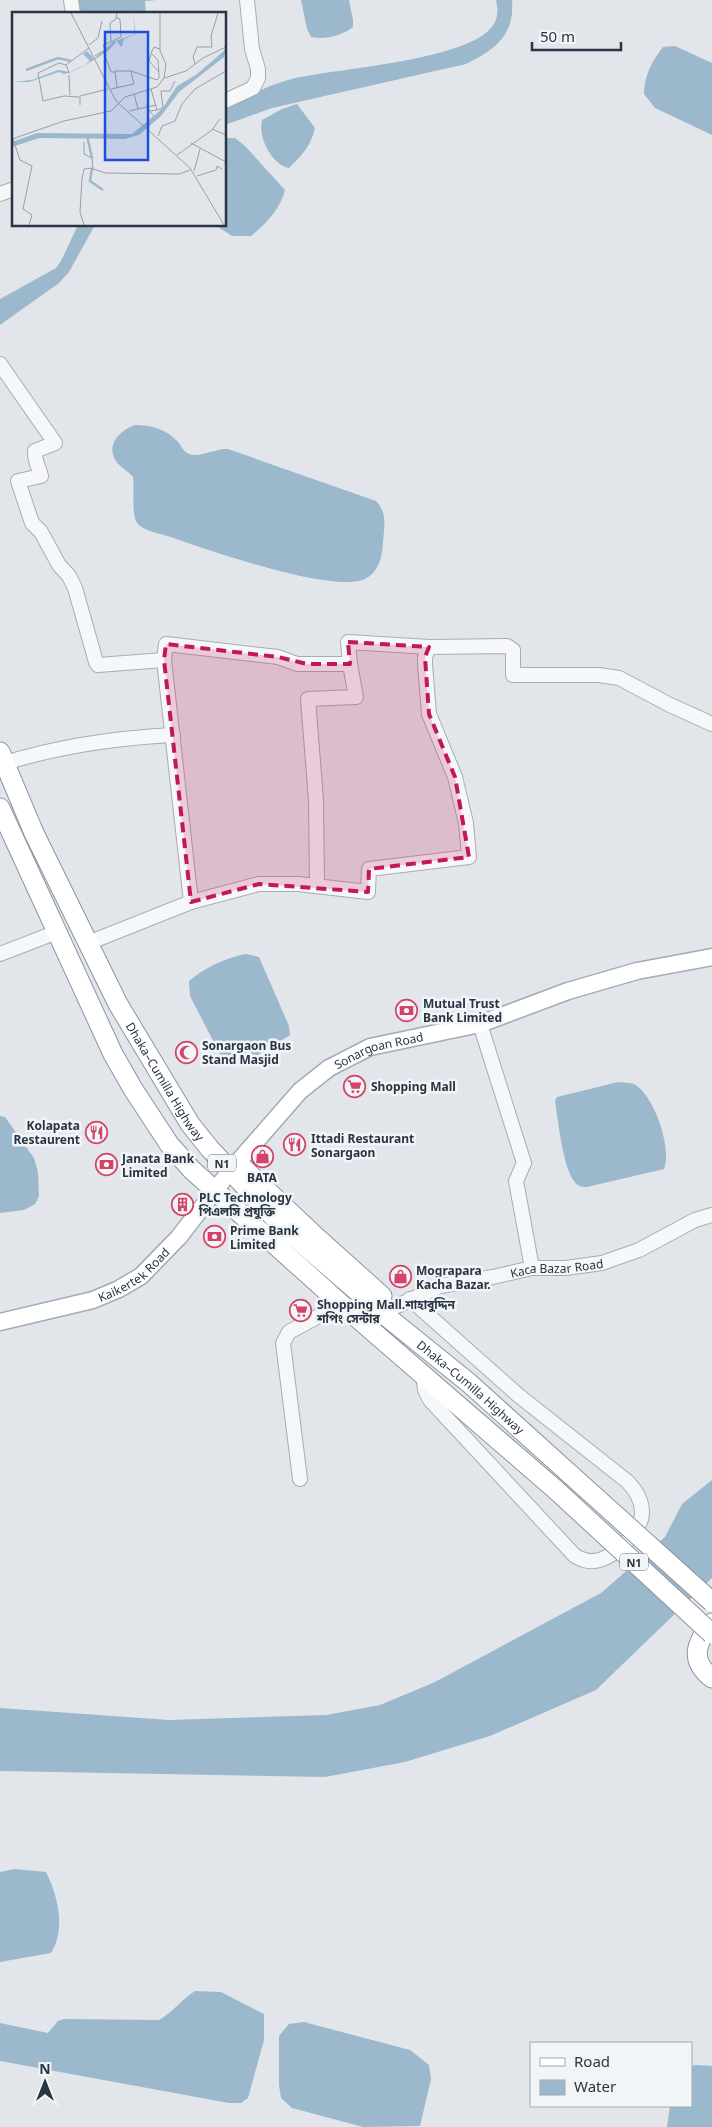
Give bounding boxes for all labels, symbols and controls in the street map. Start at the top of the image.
inset map [12,12,226,226]
scale bar [532,20,621,52]
text: 50 m [540,26,575,46]
place label: Mutual Trust Bank Limited [423,995,502,1026]
bank icon: Mutual Trust Bank Limited [395,998,419,1022]
street label: Dhaka–Cumilla Highway [122,1019,209,1145]
street label: Sonargoan Road [331,1028,425,1073]
place label: Sonargaon Bus Stand Masjid [202,1037,291,1068]
mosque icon: Sonargaon Bus Stand Masjid [174,1040,198,1064]
supermarket icon: Shopping Mall [343,1074,367,1098]
place label: Shopping Mall [371,1078,456,1095]
place label: Kolapata Restaurent [13,1117,80,1148]
restaurant icon: Kolapata Restaurent [84,1120,108,1144]
place label: Ittadi Restaurant Sonargaon [311,1130,414,1161]
restaurant icon: Ittadi Restaurant Sonargaon [283,1133,307,1157]
shop icon: BATA [250,1144,274,1168]
place label: Janata Bank Limited [121,1150,195,1181]
bank icon: Janata Bank Limited [94,1153,118,1177]
road number: N1 [208,1154,236,1172]
place label: BATA [247,1169,278,1186]
place label: PLC Technology পিএলসি প্রযুক্তি [198,1189,292,1220]
building icon: PLC Technology পিএলসি প্রযুক্তি [171,1192,195,1216]
place label: Prime Bank Limited [230,1222,299,1253]
bank icon: Prime Bank Limited [202,1225,226,1249]
street label: Kaikertek Road [95,1243,173,1306]
street label: Kaca Bazar Road [508,1254,604,1281]
place label: Mograpara Kacha Bazar. [416,1262,491,1293]
shop icon: Mograpara Kacha Bazar. [388,1265,412,1289]
place label: Shopping Mall.শাহাবুদ্দিন শপিং সেন্টার [316,1296,456,1327]
supermarket icon: Shopping Mall.শাহাবুদ্দিন শপিং সেন্টার [289,1299,313,1323]
street label: Dhaka–Cumilla Highway [414,1336,529,1438]
road number: N1 [620,1554,648,1570]
legend [530,2042,692,2107]
text: Road [574,2051,610,2071]
north arrow [20,2057,70,2107]
text: N [39,2059,51,2078]
text: Water [574,2076,616,2096]

